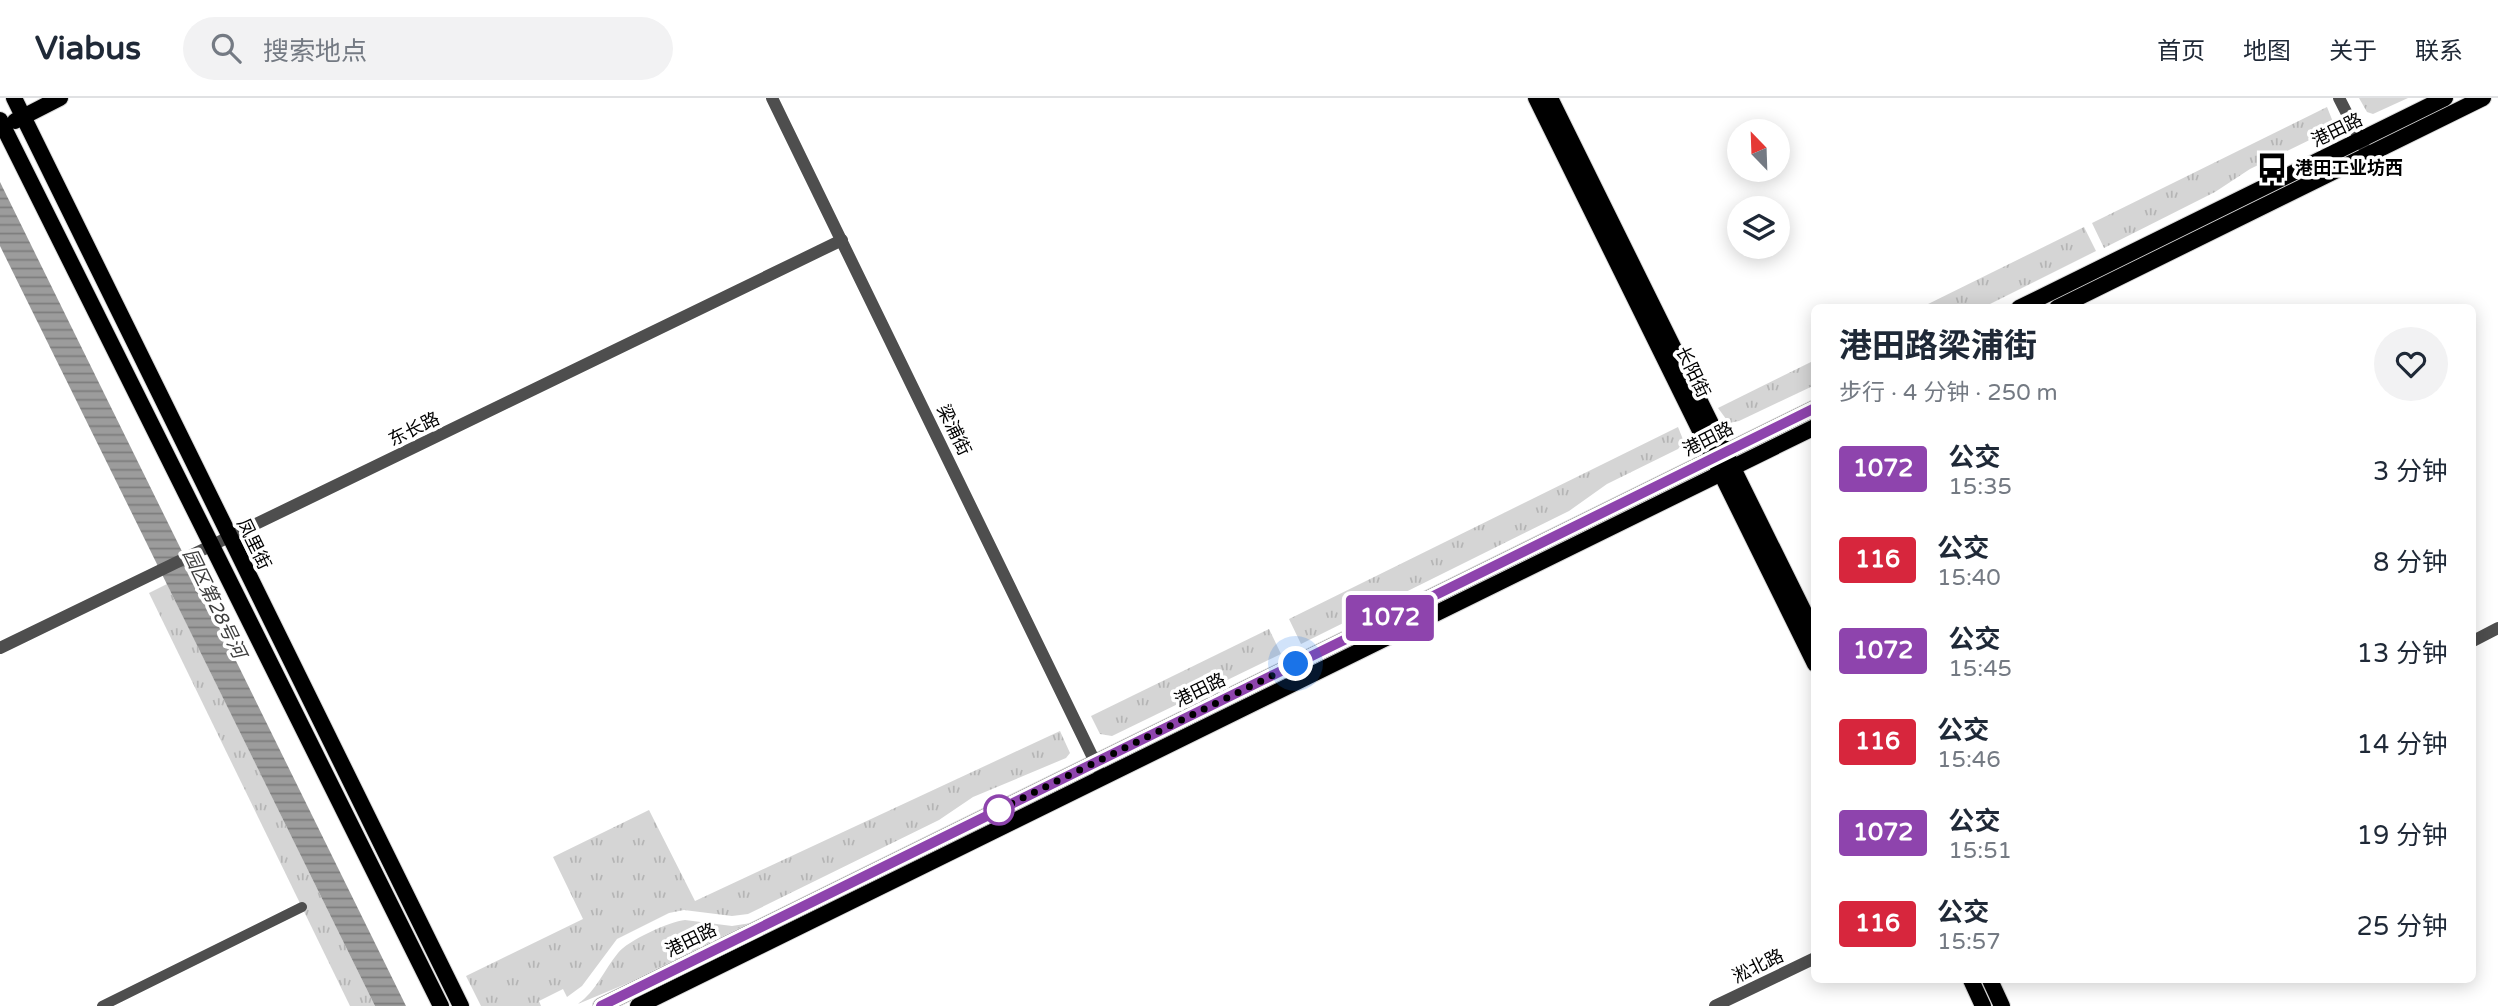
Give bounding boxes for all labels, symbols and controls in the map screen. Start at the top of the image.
search box [183,17,673,80]
text: Viabus [35,29,141,68]
icon: search [207,29,245,67]
text: 搜索地点 [263,36,367,67]
text: 首页 [2157,37,2205,66]
text: 地图 [2243,37,2291,66]
text: 关于 [2329,37,2377,66]
text: 联系 [2415,37,2463,66]
street label: 港田路 [2308,108,2366,152]
north arrow [1727,119,1790,182]
map controls [1727,119,1790,259]
bus stop icon: 港田工业坊西 [2255,151,2289,185]
place label: 港田工业坊西 [2295,157,2403,179]
button: layers [1727,196,1790,259]
text: 港田路梁浦街 [1839,327,2037,366]
button: heart [2374,327,2448,401]
street label: 长阳街 [1671,343,1715,401]
text: 步行 · 4 分钟 · 250 m [1839,379,2058,407]
street label: 梁浦街 [932,401,976,459]
street label: 东长路 [385,407,443,451]
street label: 港田路 [1679,417,1737,461]
text: 公交 [1948,442,2000,473]
text: 1072 [1853,454,1913,483]
text: 3 分钟 [2373,456,2448,487]
text: 15:35 [1948,473,2012,501]
street label: 凤里街 [232,515,276,573]
text: 公交 [1937,533,1989,564]
water label: 园区第28号河 [178,545,252,665]
text: 116 [1855,545,1900,574]
text: 8 分钟 [2373,547,2448,578]
text: 15:40 [1937,564,2001,592]
line badge: 1072 [1341,595,1439,641]
text: 1072 [1360,603,1420,632]
text: 公交 [1948,624,2000,655]
text: 1072 [1853,636,1913,665]
text: 13 分钟 [2357,638,2448,669]
your location [1278,646,1313,681]
text: 15:45 [1948,655,2012,683]
street label: 港田路 [1171,668,1229,712]
text: 公交 [1937,715,1989,746]
text: 116 [1855,727,1900,756]
text: 14 分钟 [2357,729,2448,760]
text: 15:46 [1937,746,2001,774]
unlabelled marker [984,795,1014,825]
text: 公交 [1948,806,2000,837]
text: 1072 [1853,818,1913,847]
text: 19 分钟 [2357,820,2448,851]
text: 15:51 [1948,837,2012,865]
text: 公交 [1937,897,1989,928]
text: 116 [1855,909,1900,938]
text: 25 分钟 [2357,911,2448,942]
street label: 港田路 [662,918,720,962]
text: 15:57 [1937,928,2001,956]
street label: 淞北路 [1729,944,1787,988]

